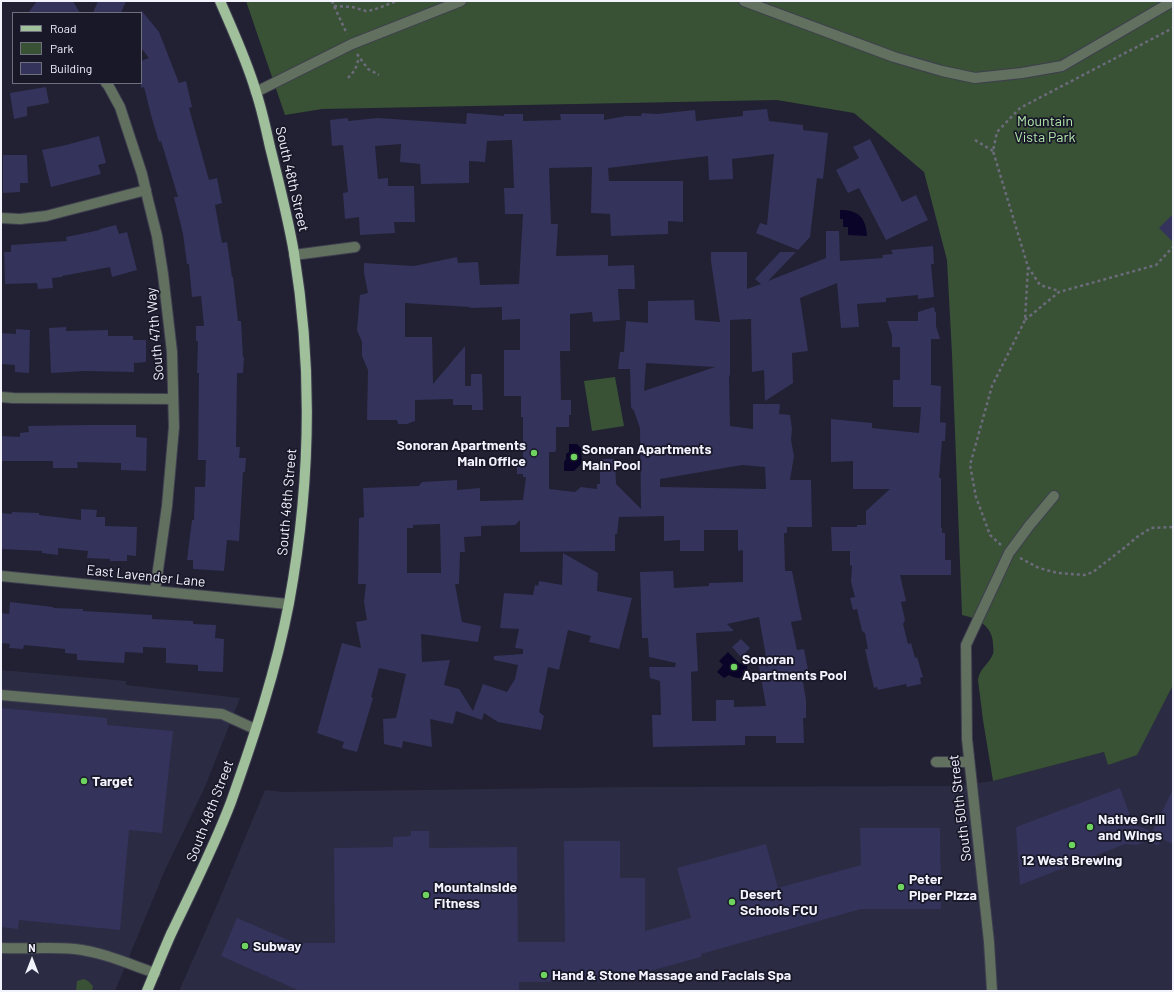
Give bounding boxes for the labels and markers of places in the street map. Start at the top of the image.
place label: Sonoran Apartments Main Office [397,437,526,470]
place label: Sonoran Apartments Main Pool [582,441,711,474]
marker: Sonoran Apartments Main Office [529,448,539,458]
marker: Sonoran Apartments Main Pool [569,452,579,462]
place label: Sonoran Apartments Pool [742,651,847,684]
marker: Sonoran Apartments Pool [729,662,739,672]
place label: Target [92,773,133,789]
marker: Target [79,776,89,786]
place label: Native Grill and Wings [1098,811,1165,844]
marker: Native Grill and Wings [1085,822,1095,832]
marker: 12 West Brewing [1067,840,1077,850]
place label: 12 West Brewing [1022,852,1122,868]
place label: Peter Piper Pizza [909,871,977,904]
place label: Mountainside Fitness [434,879,517,912]
marker: Peter Piper Pizza [896,882,906,892]
place label: Desert Schools FCU [740,886,817,918]
marker: Mountainside Fitness [421,890,431,900]
marker: Desert Schools FCU [727,897,737,907]
place label: Subway [253,938,301,954]
marker: Subway [240,941,250,951]
place label: Hand & Stone Massage and Facials Spa [552,967,791,983]
marker: Hand & Stone Massage and Facials Spa [539,970,549,980]

